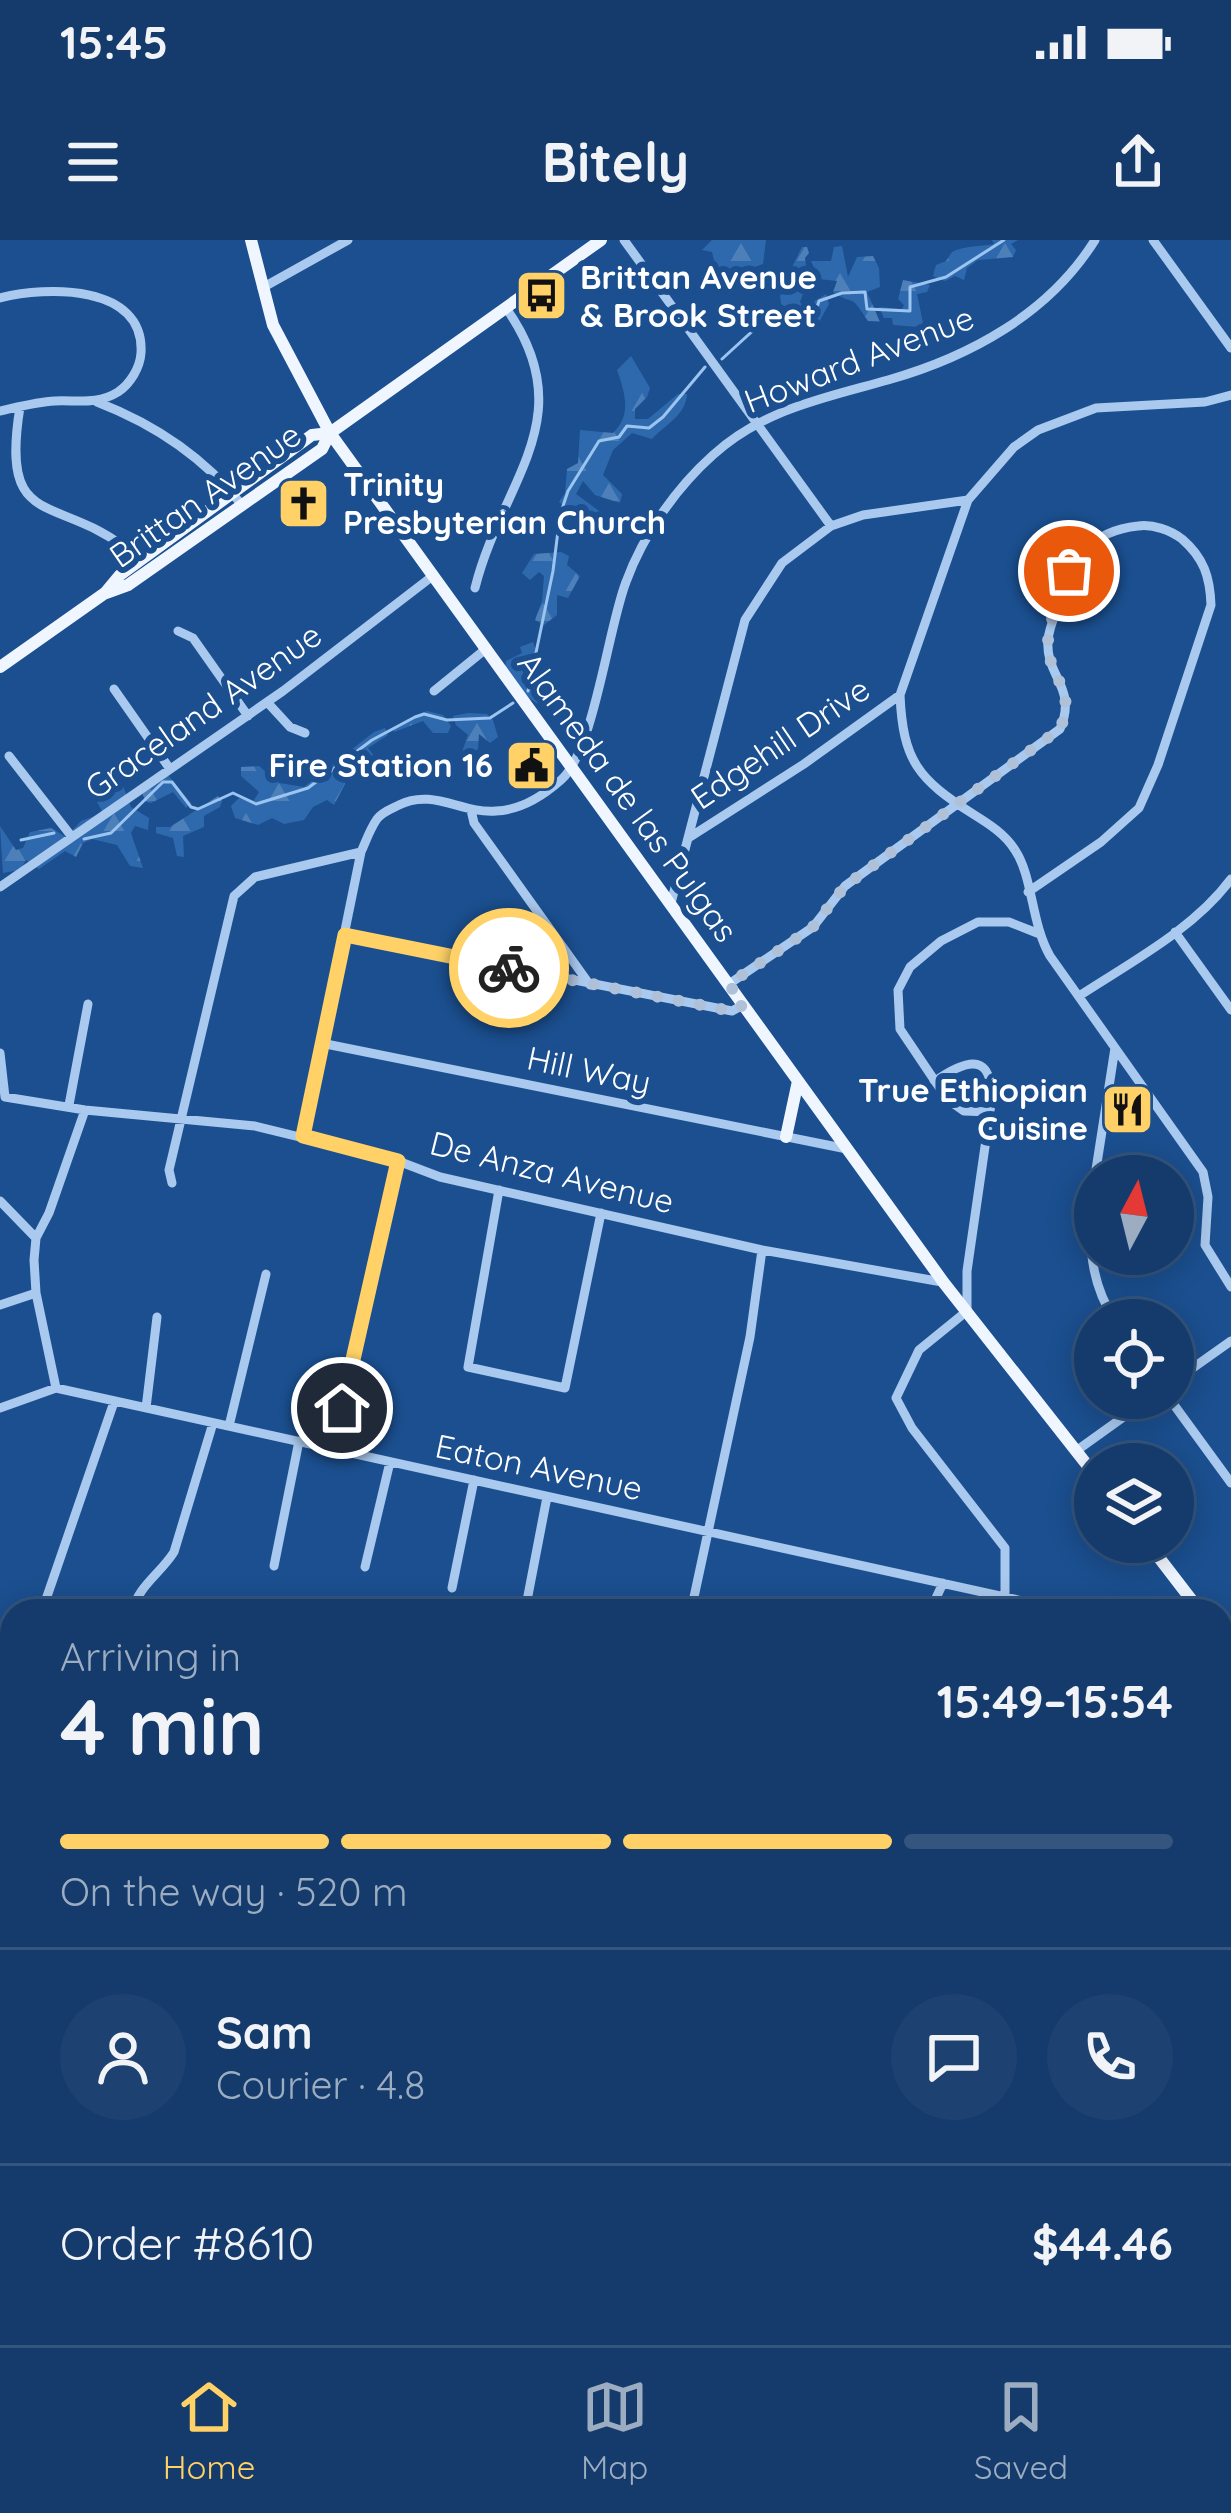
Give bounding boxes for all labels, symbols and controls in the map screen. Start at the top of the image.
text: 15:45 [60,14,168,70]
text: Bitely [542,128,689,196]
icon: menu [60,129,126,195]
icon: share [1105,129,1171,195]
place label: Brittan Avenue & Brook Street [580,256,817,335]
bus stop icon: Brittan Avenue & Brook Street [513,268,569,324]
street label: Howard Avenue [738,296,979,421]
street label: Brittan Avenue [101,413,308,576]
place label: Trinity Presbyterian Church [343,463,666,542]
church icon: Trinity Presbyterian Church [276,475,332,531]
pin [1018,520,1120,622]
icon: bag [1036,538,1102,604]
street label: Graceland Avenue [76,614,329,808]
street label: Alameda de las Pulgas [510,644,747,949]
street label: Edgehill Drive [683,668,877,817]
public building icon: Fire Station 16 [504,737,560,793]
place label: Fire Station 16 [269,744,493,785]
courier [449,908,569,1028]
icon: bike [476,935,542,1001]
street label: Hill Way [524,1036,655,1103]
place label: True Ethiopian Cuisine [858,1069,1088,1148]
restaurant icon: True Ethiopian Cuisine [1099,1081,1155,1137]
street label: De Anza Avenue [426,1121,678,1222]
north arrow [1074,1155,1194,1275]
map controls [1074,1155,1194,1563]
button: locate [1074,1299,1194,1419]
pin [291,1357,393,1459]
icon: home [309,1375,375,1441]
street label: Eaton Avenue [432,1425,646,1508]
button: layers [1074,1443,1194,1563]
text: Arriving in [60,1632,241,1681]
text: 15:49–15:54 [937,1673,1173,1729]
text: 4 min [60,1677,265,1775]
text: On the way · 520 m [60,1867,408,1916]
button: person [60,1994,186,2120]
button: chat [891,1994,1017,2120]
button: phone [1047,1994,1173,2120]
text: Sam [216,2004,313,2060]
text: Courier · 4.8 [216,2060,425,2109]
text: Order #8610 [60,2215,314,2271]
text: $44.46 [1032,2215,1173,2271]
tab: Home [163,2374,255,2487]
tab: Map [581,2374,648,2487]
tab: Saved [974,2374,1068,2487]

